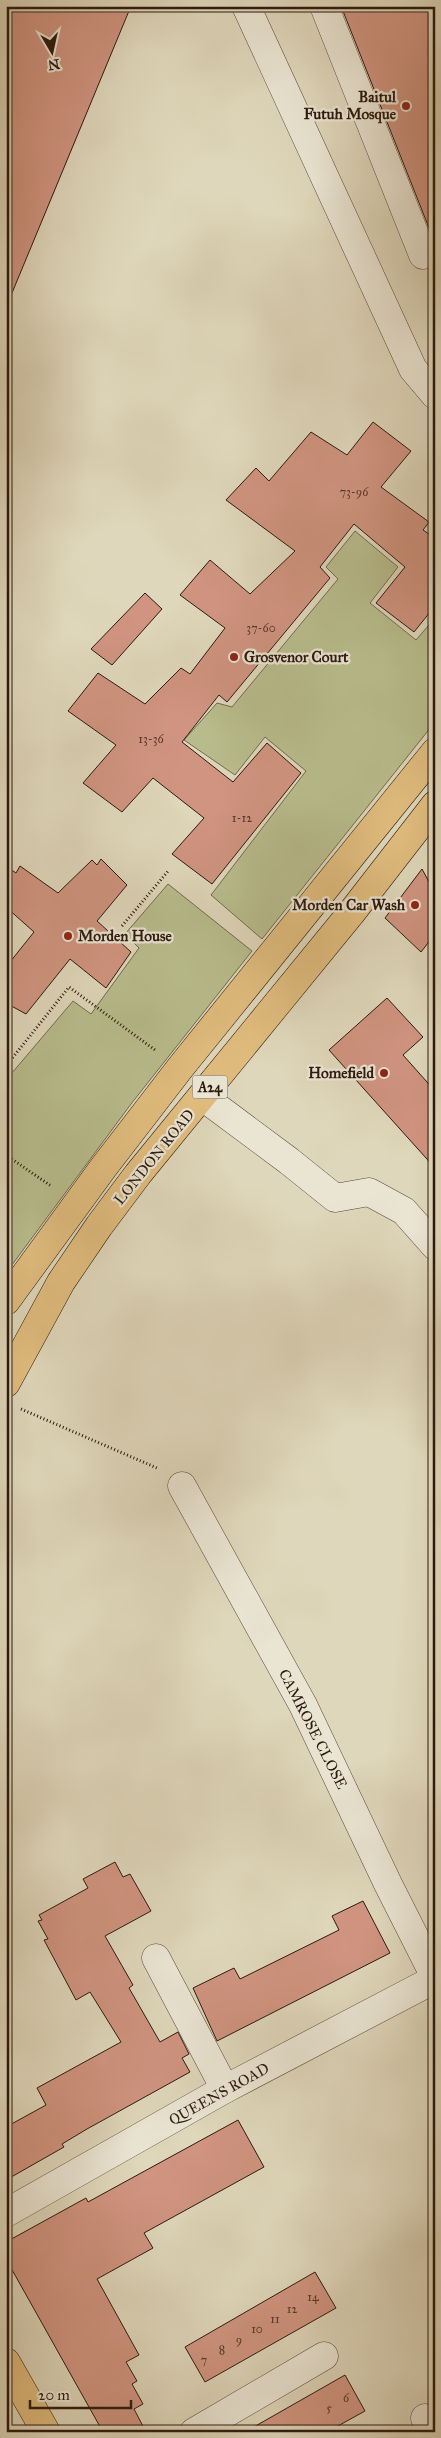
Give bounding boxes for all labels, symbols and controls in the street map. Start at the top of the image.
north arrow [28,28,78,78]
text: N [47,55,61,74]
place label: Baitul Futuh Mosque [304,88,397,124]
marker: Baitul Futuh Mosque [400,100,412,112]
house number: 73-96 [340,485,369,499]
house number: 37-60 [246,621,276,635]
place label: Grosvenor Court [244,648,349,666]
marker: Grosvenor Court [228,651,240,663]
house number: 13-36 [138,732,165,746]
house number: 1-12 [232,811,252,825]
place label: Morden Car Wash [292,896,406,914]
marker: Morden Car Wash [409,899,421,911]
place label: Morden House [78,927,173,945]
marker: Morden House [62,930,74,942]
place label: Homefield [308,1064,374,1082]
marker: Homefield [378,1067,390,1079]
road number: A24 [192,1076,228,1098]
street label: LONDON ROAD [110,1106,198,1208]
street label: CAMROSE CLOSE [275,1666,351,1792]
street label: QUEENS ROAD [166,2059,272,2129]
house number: 14 [307,2290,319,2304]
house number: 12 [287,2302,297,2316]
house number: 11 [270,2312,280,2326]
house number: 10 [251,2322,263,2336]
house number: 9 [236,2333,242,2347]
house number: 8 [219,2343,225,2357]
house number: 7 [201,2353,207,2367]
scale bar [30,2378,131,2410]
text: 20 m [38,2386,70,2404]
house number: 6 [343,2391,350,2405]
house number: 5 [326,2401,332,2415]

